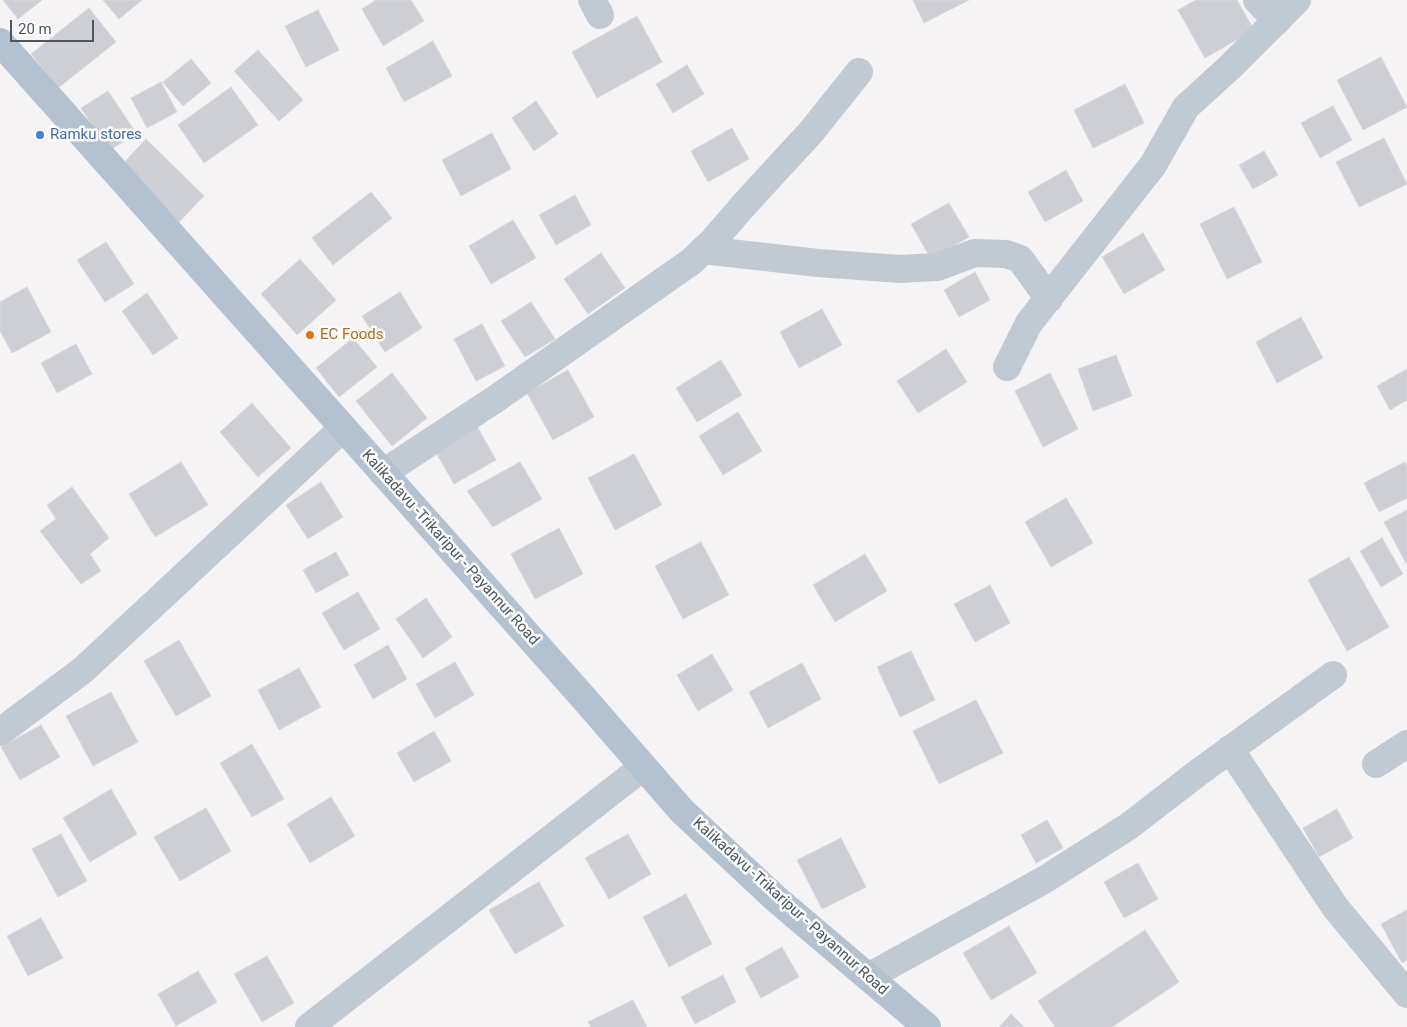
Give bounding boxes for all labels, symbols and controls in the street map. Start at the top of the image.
scale bar [12,10,96,42]
text: 20 m [18,20,52,38]
place label: Ramku stores [50,126,142,144]
marker: Ramku stores [34,129,46,141]
place label: EC Foods [320,326,383,344]
marker: EC Foods [304,329,316,341]
street label: Kalikadavu -Trikaripur - Payannur Road [358,447,542,649]
street label: Kalikadavu -Trikaripur - Payannur Road [689,815,891,999]

